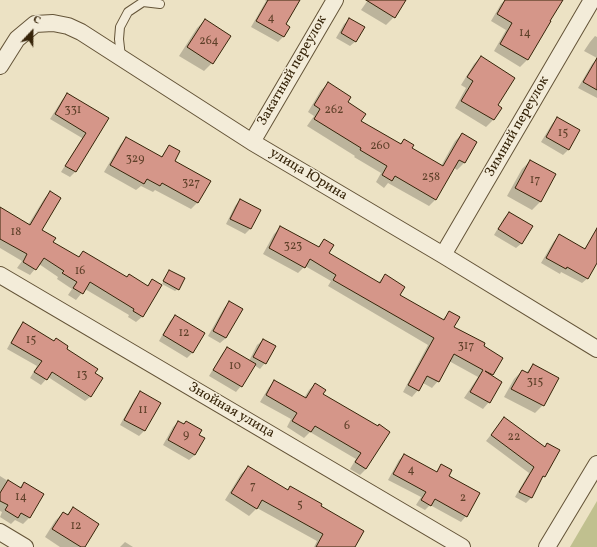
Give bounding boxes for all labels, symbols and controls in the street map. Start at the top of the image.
north arrow [12,12,52,52]
text: С [31,12,43,29]
house number: 4 [267,12,275,26]
street label: Закатный переулок [255,13,331,129]
house number: 14 [519,27,531,41]
house number: 264 [199,35,219,49]
street label: Зимний переулок [482,74,554,180]
house number: 331 [65,104,81,118]
house number: 262 [325,104,343,118]
house number: 15 [558,127,568,141]
house number: 260 [370,140,390,154]
street label: улица Юрина [266,145,350,205]
house number: 329 [126,153,144,167]
house number: 258 [422,171,440,185]
house number: 17 [530,174,540,188]
house number: 327 [182,177,200,191]
house number: 18 [11,226,21,240]
house number: 323 [284,240,302,254]
house number: 16 [75,265,85,279]
house number: 12 [178,327,190,341]
house number: 15 [26,334,36,348]
house number: 317 [458,340,474,354]
house number: 10 [229,360,241,374]
house number: 13 [77,369,87,383]
house number: 315 [527,376,543,390]
street label: Знойная улица [185,379,277,443]
house number: 11 [138,404,148,418]
house number: 6 [344,420,350,434]
house number: 9 [183,429,189,443]
house number: 22 [508,431,520,445]
house number: 4 [407,464,415,478]
house number: 7 [250,480,256,494]
house number: 14 [15,491,27,505]
house number: 2 [460,492,466,506]
house number: 5 [297,499,303,513]
house number: 12 [70,520,82,534]

